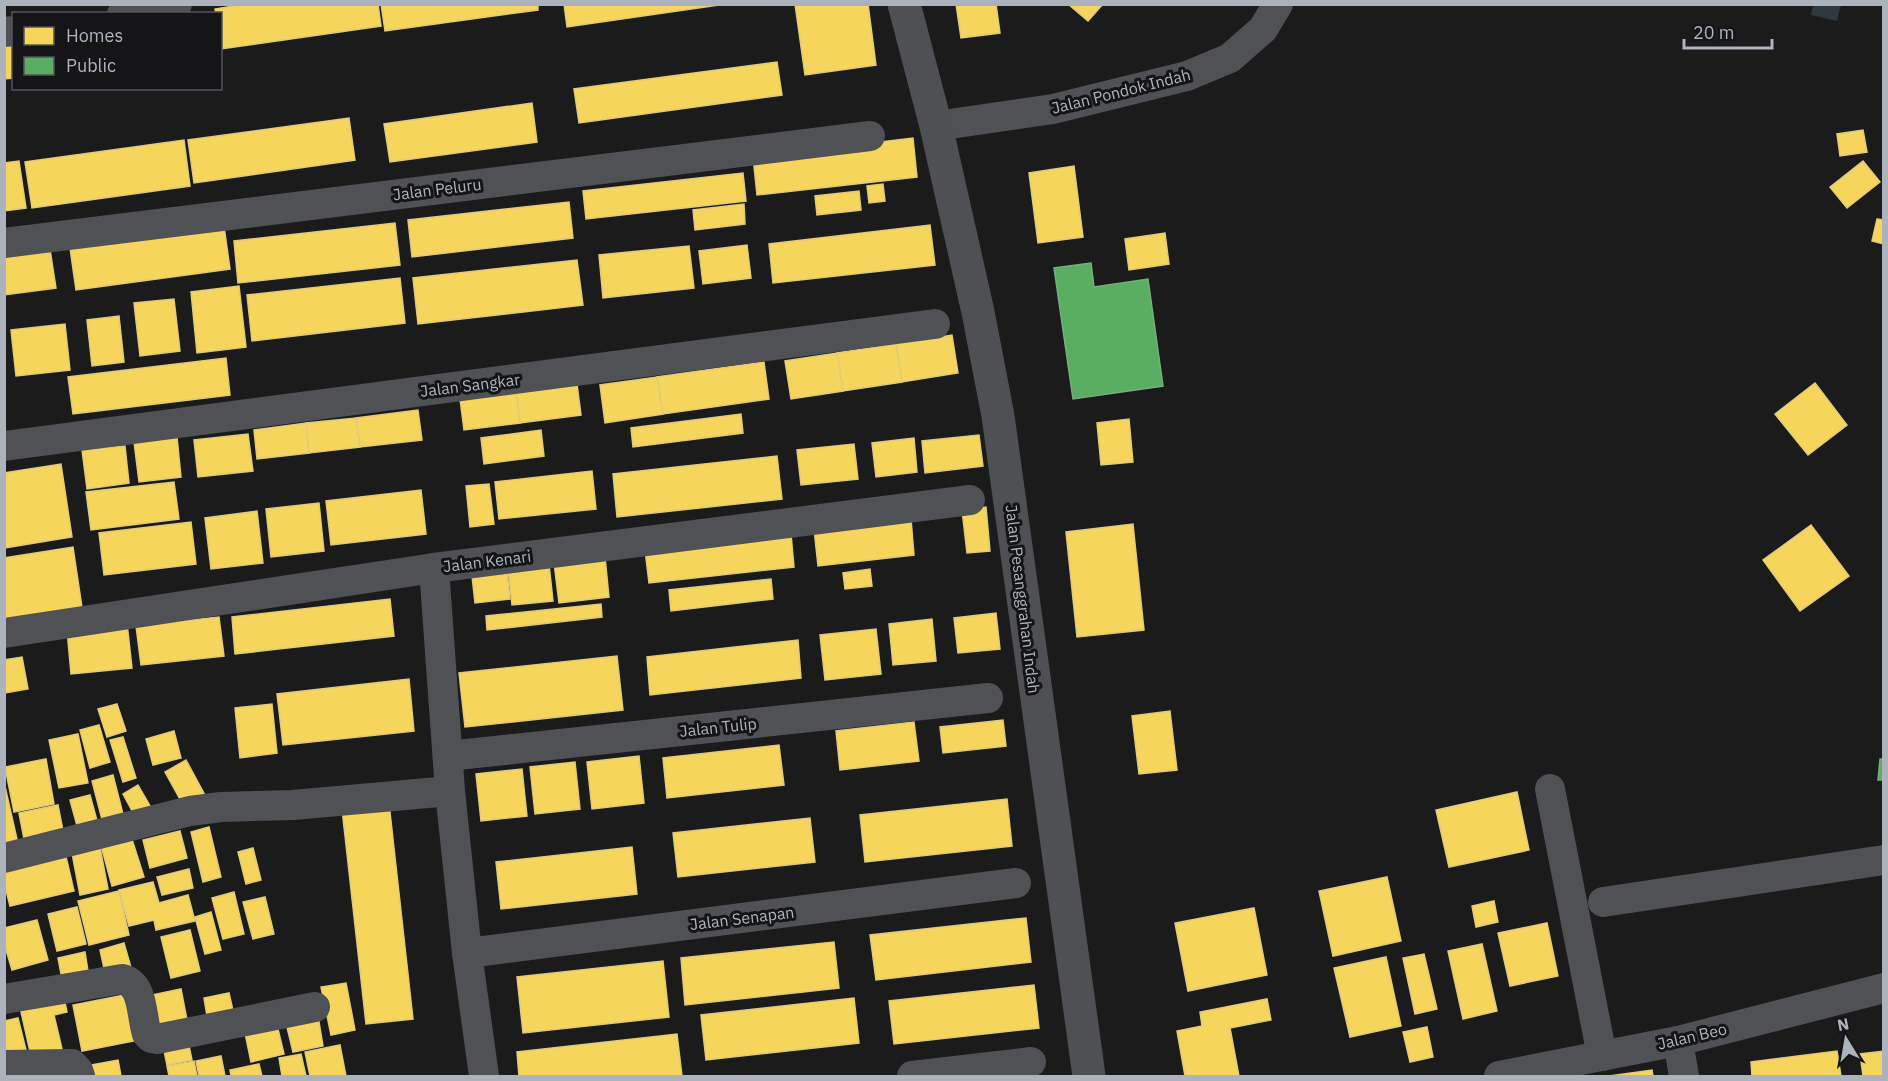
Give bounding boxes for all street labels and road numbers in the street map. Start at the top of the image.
street label: Jalan Pondok Indah [1049,64,1193,118]
street label: Jalan Peluru [392,174,482,204]
street label: Jalan Sangkar [419,369,521,401]
street label: Jalan Pesanggrahan Indah [1001,503,1045,695]
street label: Jalan Kenari [442,546,532,576]
street label: Jalan Tulip [678,713,758,741]
street label: Jalan Senapan [689,902,795,934]
street label: Jalan Beo [1655,1018,1729,1054]

